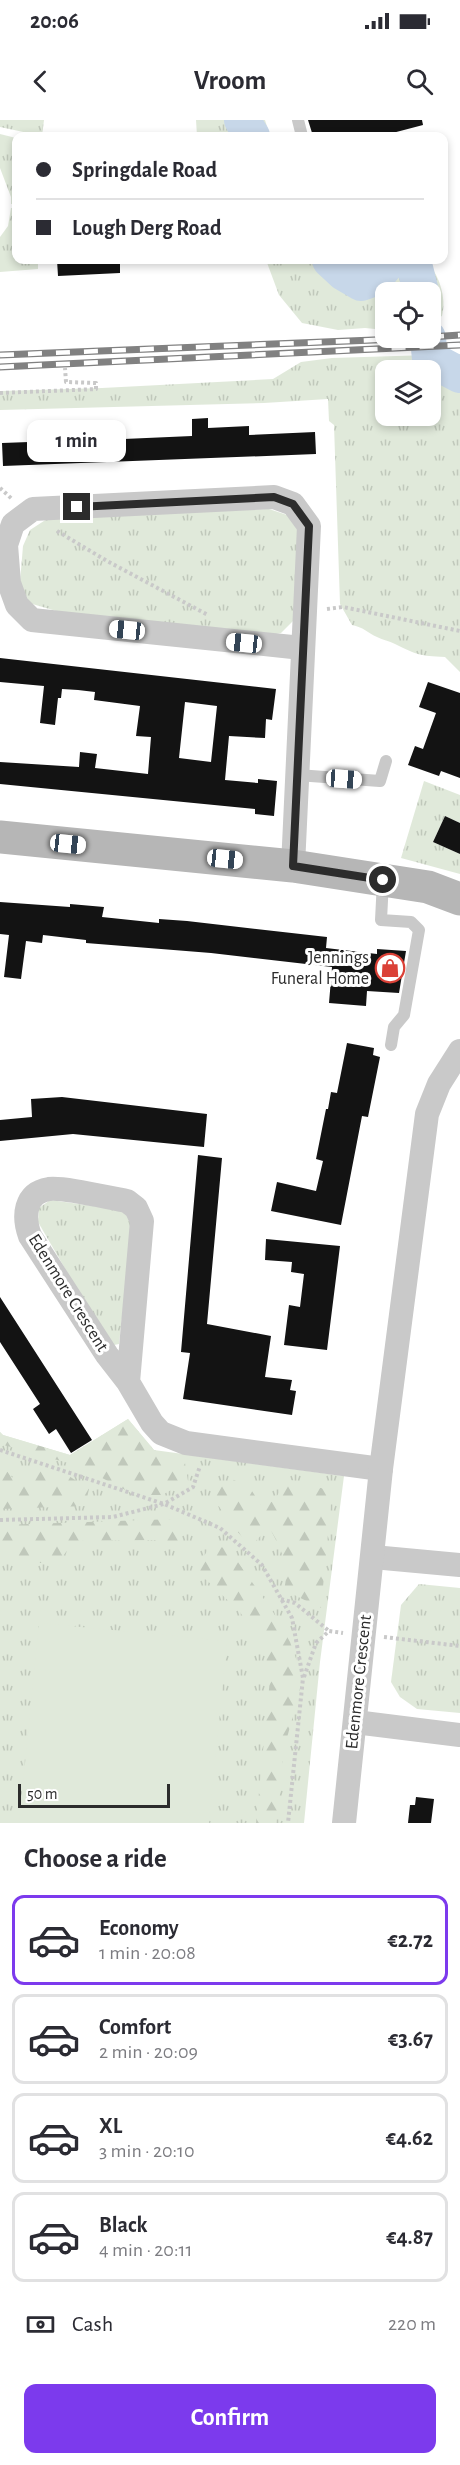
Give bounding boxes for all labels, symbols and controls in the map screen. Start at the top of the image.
text: 20:06 [30,10,79,32]
icon: back [24,65,57,98]
icon: search [403,65,436,98]
text: Vroom [194,67,266,94]
text: Springdale Road [72,159,217,181]
text: Lough Derg Road [72,217,222,239]
map controls [375,282,441,426]
button: locate [375,282,441,348]
button: layers [375,360,441,426]
callout: 1 min [28,420,127,462]
text: 1 min [55,431,98,451]
route end [63,493,90,520]
car [108,619,146,641]
car [225,632,263,654]
car [325,769,363,789]
car [49,833,87,855]
car [206,848,244,870]
route start [369,866,396,893]
place label: Jennings Funeral Home [271,949,369,988]
shop icon: Jennings Funeral Home [374,952,406,984]
street label: Edenmore Crescent [25,1231,112,1355]
street label: Edenmore Crescent [343,1614,375,1750]
scale bar [18,1781,170,1808]
text: 50 m [27,1786,58,1802]
text: Choose a ride [24,1845,167,1872]
icon: car [27,1913,81,1967]
text: Economy [99,1917,179,1939]
text: €2.72 [387,1929,433,1951]
text: 1 min · 20:08 [99,1943,196,1963]
icon: car [27,2012,81,2066]
text: Comfort [99,2016,171,2038]
text: €3.67 [388,2028,433,2050]
text: 2 min · 20:09 [99,2042,198,2062]
icon: car [27,2111,81,2165]
text: XL [99,2115,122,2137]
text: €4.62 [386,2127,433,2149]
text: 3 min · 20:10 [99,2141,195,2161]
icon: car [27,2210,81,2264]
text: Black [99,2214,147,2236]
text: €4.87 [386,2226,433,2248]
text: 4 min · 20:11 [99,2240,192,2260]
icon: cash [24,2308,57,2341]
text: Cash [72,2313,113,2335]
text: 220 m [388,2314,436,2334]
button: Confirm [24,2384,436,2453]

